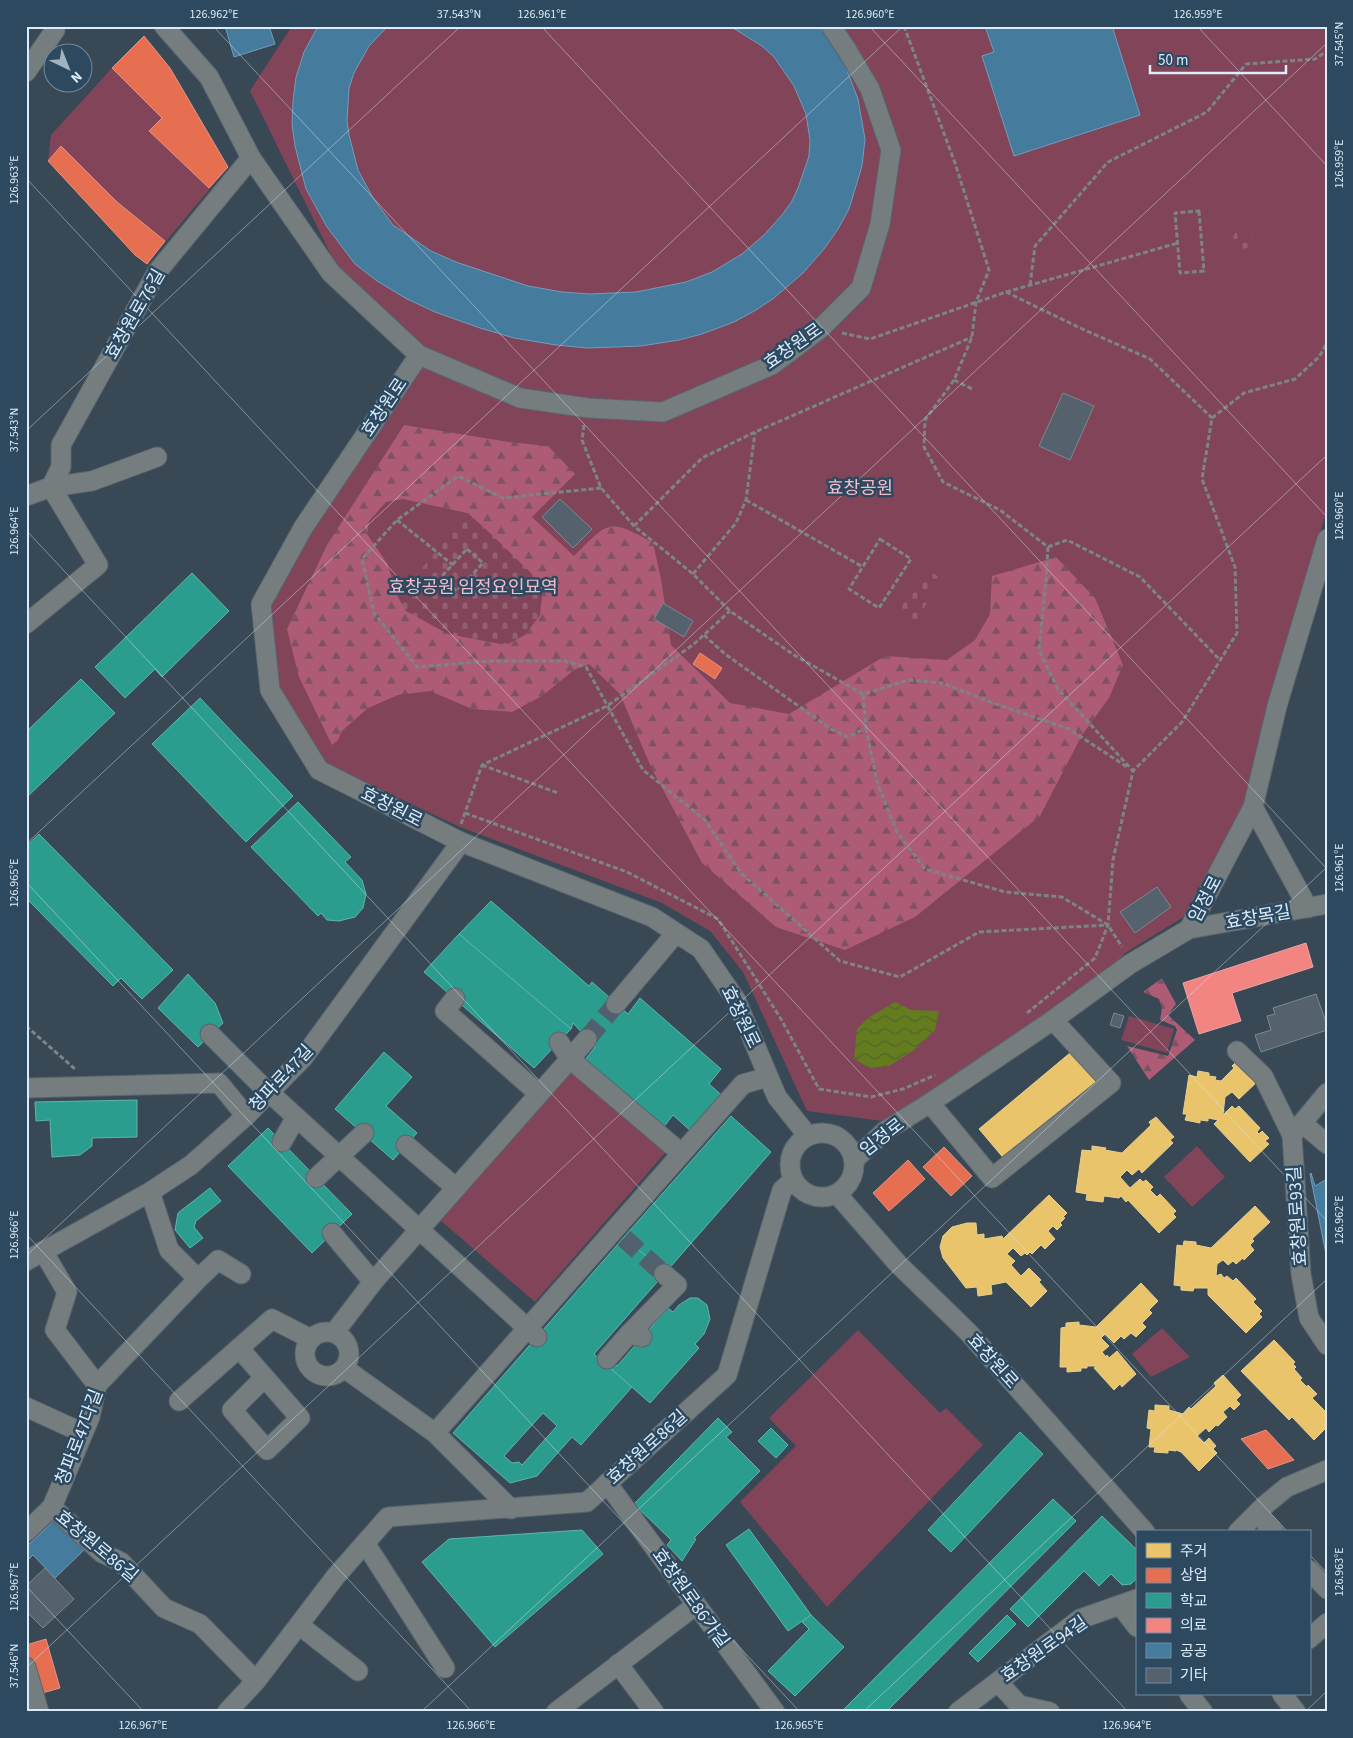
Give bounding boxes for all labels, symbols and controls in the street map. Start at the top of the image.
text: 126.962°E [189,6,239,23]
text: 37.543°N [437,6,481,23]
text: 126.961°E [517,6,567,23]
text: 126.960°E [845,6,895,23]
text: 126.959°E [1173,6,1223,23]
text: 37.545°N [1331,22,1348,66]
north arrow [42,42,92,92]
scale bar [1150,42,1287,74]
text: 50 m [1158,50,1188,71]
text: N [66,66,86,87]
text: 126.959°E [1331,139,1348,189]
text: 126.963°E [6,155,23,205]
street label: 효창원로76길 [99,264,171,364]
street label: 효창원로 [759,317,828,376]
street label: 효창원로 [356,373,413,442]
text: 37.543°N [6,408,23,452]
park label: 효창공원 [827,476,893,501]
text: 126.960°E [1331,491,1348,541]
text: 126.964°E [6,506,23,556]
park label: 효창공원 임정요인묘역 [388,575,558,600]
street label: 효창원로 [357,781,427,834]
text: 126.961°E [1331,843,1348,893]
text: 126.965°E [6,858,23,908]
street label: 임정로 [1183,871,1228,927]
street label: 효창목길 [1223,899,1293,936]
street label: 효창원로 [715,982,766,1052]
street label: 청파로47길 [244,1039,319,1118]
street label: 임정로 [855,1112,910,1163]
street label: 효창원로93길 [1282,1165,1313,1267]
text: 126.962°E [1331,1195,1348,1245]
text: 126.966°E [6,1210,23,1260]
street label: 효창원로 [961,1328,1024,1394]
street label: 청파로47다길 [50,1386,109,1489]
street label: 효창원로86길 [602,1404,693,1490]
street label: 효창원로86길 [50,1504,143,1588]
legend [1136,1530,1310,1696]
text: 주거 [1180,1541,1208,1562]
street label: 효창원로86가길 [646,1544,735,1653]
text: 126.963°E [1331,1547,1348,1597]
text: 126.967°E [6,1562,23,1612]
text: 상업 [1180,1565,1208,1586]
text: 학교 [1180,1591,1208,1612]
street label: 효창원로94길 [996,1610,1093,1689]
text: 의료 [1180,1615,1208,1636]
text: 공공 [1180,1641,1208,1662]
text: 37.546°N [6,1644,23,1688]
text: 기타 [1180,1665,1208,1686]
text: 126.967°E [118,1717,168,1734]
text: 126.966°E [446,1717,496,1734]
text: 126.965°E [774,1717,824,1734]
text: 126.964°E [1102,1717,1152,1734]

